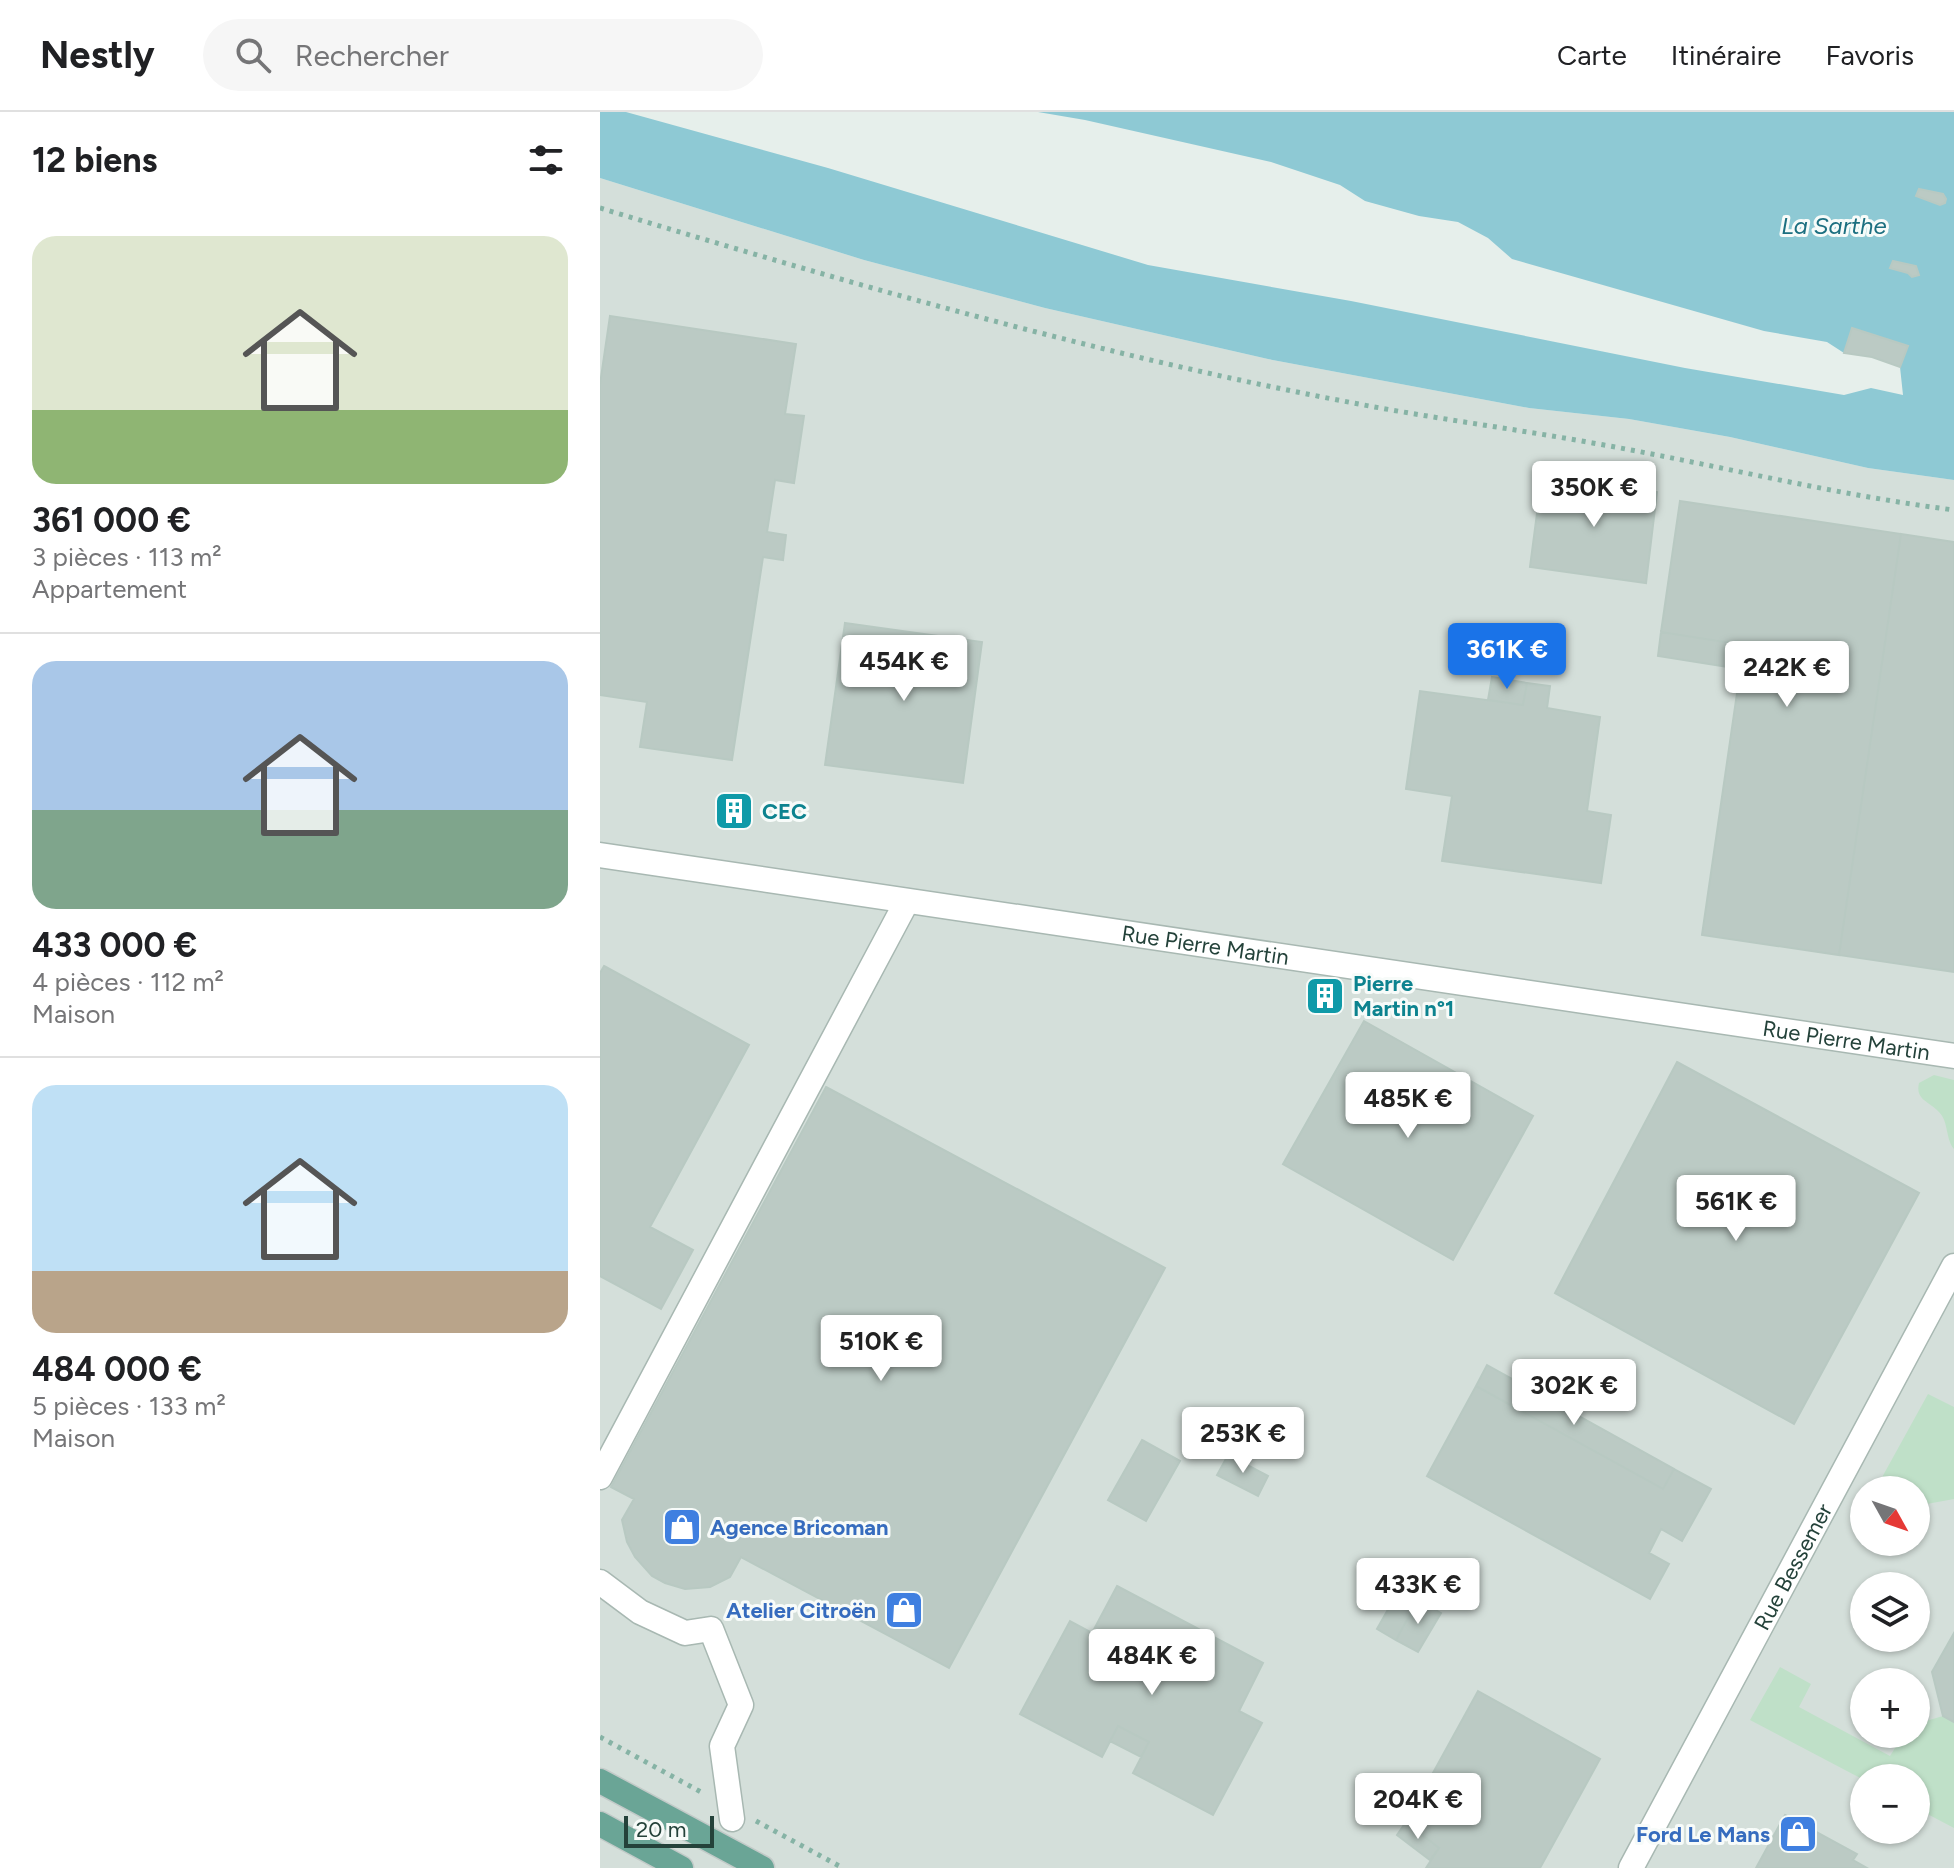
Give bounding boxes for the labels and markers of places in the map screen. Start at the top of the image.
pin: 350K € [1529,461,1659,529]
pin: 361K € [1442,623,1572,691]
pin: 454K € [839,635,969,703]
pin: 242K € [1722,641,1852,709]
building icon: CEC [713,790,755,832]
place label: CEC [762,798,807,825]
place label: Pierre Martin n°1 [1353,970,1454,1022]
building icon: Pierre Martin n°1 [1304,975,1346,1017]
pin: 485K € [1343,1072,1473,1140]
pin: 561K € [1671,1175,1801,1243]
pin: 510K € [816,1315,946,1383]
pin: 302K € [1509,1359,1639,1427]
pin: 253K € [1178,1407,1308,1475]
shop icon: Agence Bricoman [661,1506,703,1548]
place label: Agence Bricoman [710,1514,889,1541]
pin: 433K € [1353,1558,1483,1626]
shop icon: Atelier Citroën [883,1589,925,1631]
place label: Atelier Citroën [726,1597,876,1624]
pin: 484K € [1087,1629,1217,1697]
pin: 204K € [1353,1773,1483,1841]
shop icon: Ford Le Mans [1777,1813,1819,1855]
place label: Ford Le Mans [1636,1821,1770,1848]

